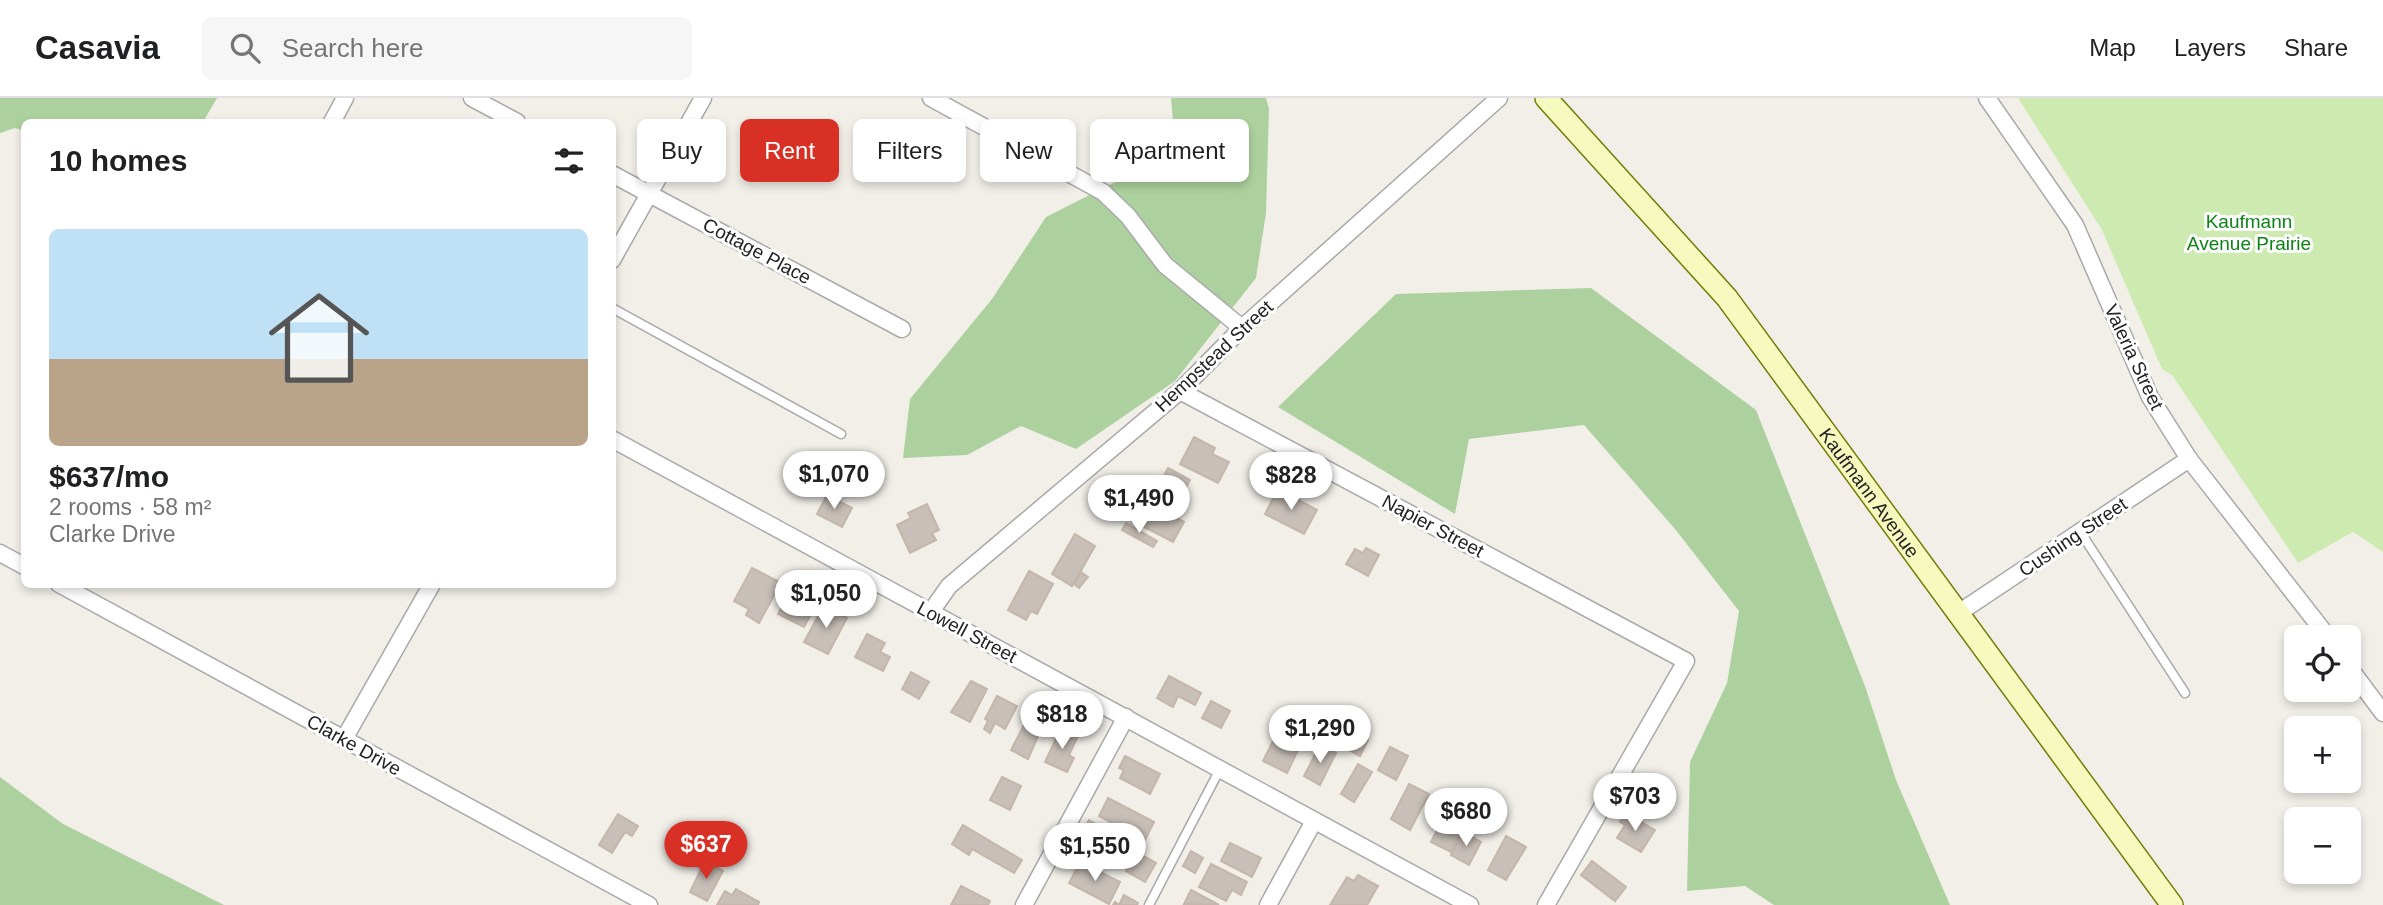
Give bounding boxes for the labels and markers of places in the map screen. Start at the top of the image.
pin: $1,070 [777,452,891,511]
pin: $828 [1250,452,1332,512]
pin: $1,490 [1082,476,1196,535]
pin: $1,050 [769,570,883,630]
pin: $818 [1021,692,1103,751]
pin: $1,290 [1263,706,1377,765]
pin: $703 [1594,774,1676,833]
pin: $680 [1425,788,1507,848]
pin: $637 [665,822,747,881]
pin: $1,550 [1038,824,1152,883]

